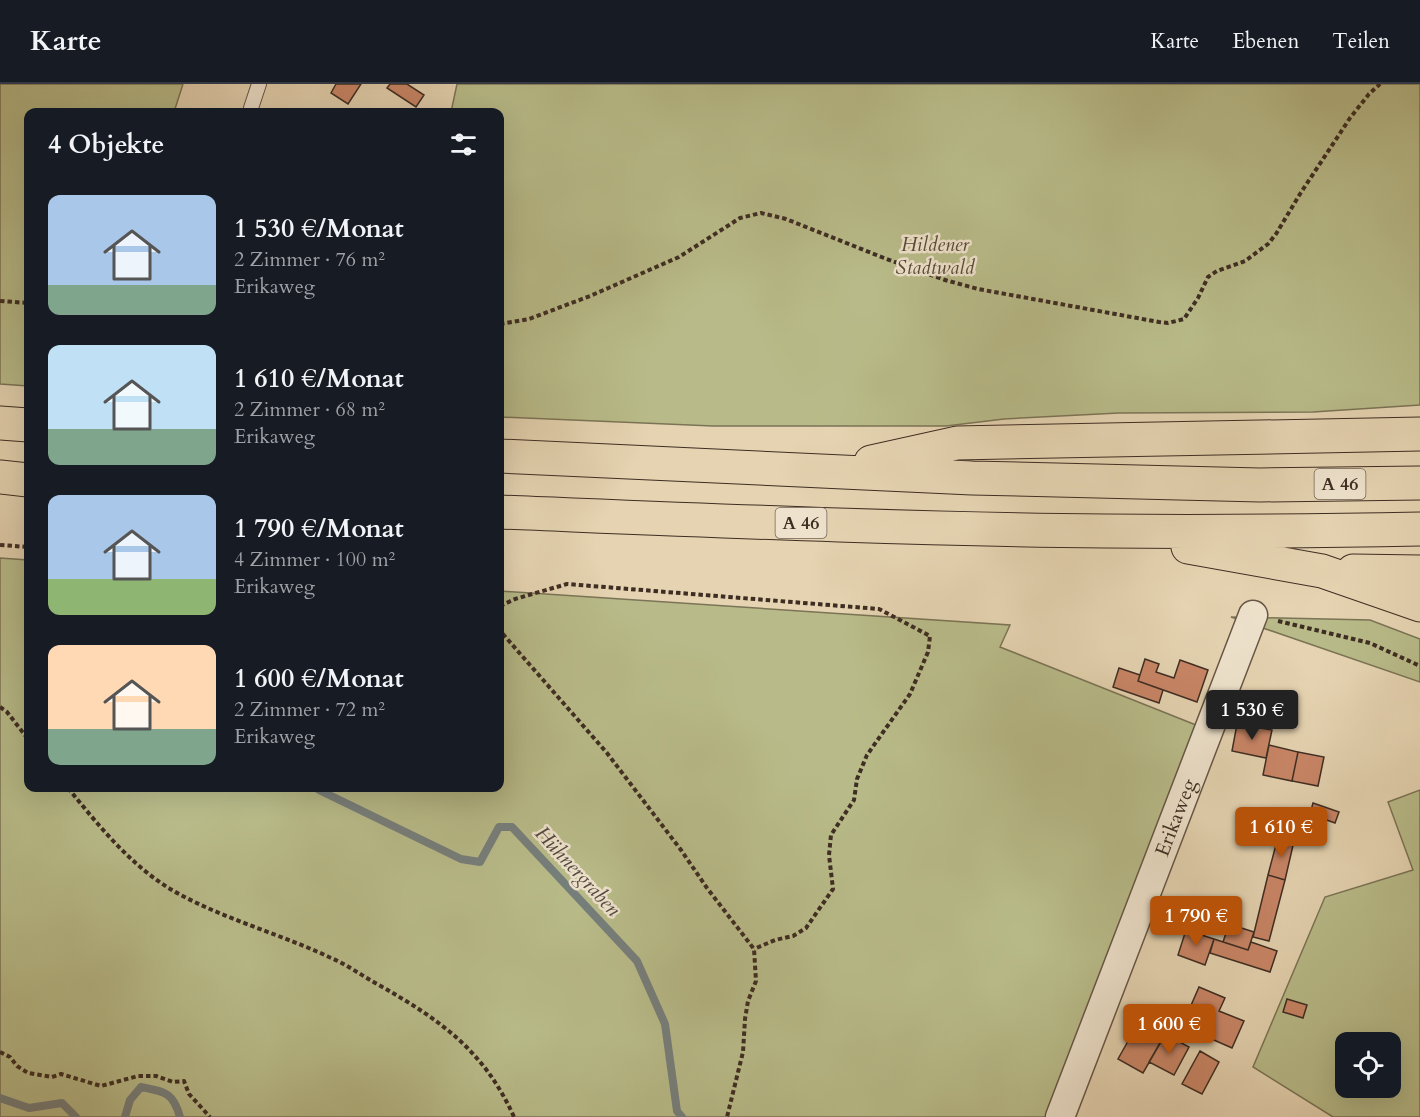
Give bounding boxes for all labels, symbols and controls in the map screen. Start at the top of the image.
text: Karte [30,22,102,60]
text: Karte [1151,27,1199,56]
text: Ebenen [1232,27,1299,56]
text: Teilen [1332,27,1390,56]
text: 4 Objekte [48,127,164,162]
icon: filters [447,128,480,161]
text: 1 530 €/Monat [234,211,404,246]
icon: home [96,219,168,291]
park label: Hildener Stadtwald [896,231,976,281]
text: 2 Zimmer · 76 m² [234,246,385,273]
text: Erikaweg [234,273,315,300]
text: 1 610 €/Monat [234,361,404,396]
icon: home [96,369,168,441]
text: 2 Zimmer · 68 m² [234,396,385,423]
text: Erikaweg [234,423,315,450]
road number: A 46 [1314,469,1366,499]
road number: A 46 [776,508,826,538]
text: 1 790 €/Monat [234,511,404,546]
icon: home [96,519,168,591]
text: 4 Zimmer · 100 m² [234,546,395,573]
text: Erikaweg [234,573,315,600]
text: 1 600 €/Monat [234,661,404,696]
icon: home [96,669,168,741]
pin: 1 530 € [1197,690,1307,741]
text: 2 Zimmer · 72 m² [234,696,385,723]
text: 1 530 € [1220,696,1284,723]
text: Erikaweg [234,723,315,750]
street label: Erikaweg [1149,774,1203,860]
pin: 1 610 € [1226,807,1336,858]
text: 1 610 € [1249,813,1313,840]
water label: Hühnergraben [528,820,628,924]
pin: 1 790 € [1141,896,1251,947]
text: 1 790 € [1164,902,1228,929]
pin: 1 600 € [1114,1004,1224,1055]
text: 1 600 € [1137,1010,1201,1037]
map controls [1335,1032,1401,1098]
button: locate [1335,1032,1401,1098]

